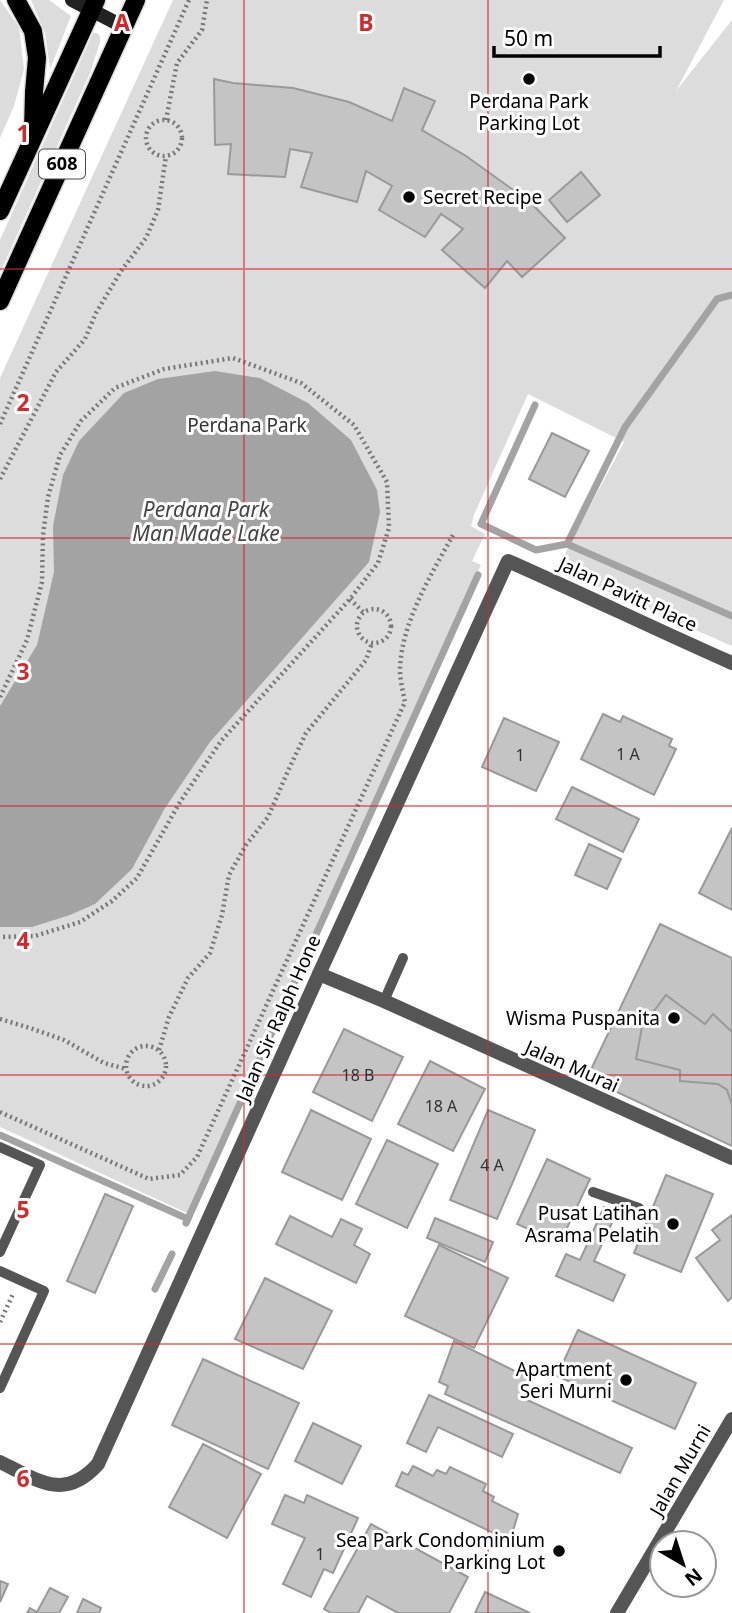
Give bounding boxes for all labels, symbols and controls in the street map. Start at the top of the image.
text: A [114,6,130,38]
text: B [358,6,374,38]
scale bar [494,14,660,58]
text: 50 m [504,24,553,52]
marker: Perdana Park Parking Lot [521,71,537,87]
place label: Perdana Park Parking Lot [469,88,589,136]
text: 1 [16,117,30,149]
road number: 608 [39,149,85,178]
place label: Secret Recipe [423,184,542,210]
marker: Secret Recipe [401,189,417,205]
text: 2 [16,386,30,418]
park label: Perdana Park [187,412,307,438]
water label: Perdana Park Man Made Lake [132,495,280,547]
street label: Jalan Pavitt Place [553,550,702,638]
text: 3 [16,655,30,687]
house number: 1 A [616,743,641,765]
house number: 1 [515,744,525,766]
text: 4 [16,924,30,956]
street label: Jalan Sir Ralph Hone [229,930,326,1107]
place label: Wisma Puspanita [506,1005,660,1031]
marker: Wisma Puspanita [666,1010,682,1026]
street label: Jalan Murai [519,1033,623,1098]
house number: 18 B [342,1064,374,1086]
house number: 18 A [425,1095,458,1117]
house number: 4 A [480,1154,505,1176]
text: 5 [16,1193,30,1225]
place label: Pusat Latihan Asrama Pelatih [525,1200,659,1248]
marker: Pusat Latihan Asrama Pelatih [665,1216,681,1232]
place label: Apartment Seri Murni [516,1356,612,1404]
marker: Apartment Seri Murni [618,1372,634,1388]
street label: Jalan Murni [642,1420,717,1522]
text: 6 [16,1462,30,1494]
place label: Sea Park Condominium Parking Lot [336,1527,545,1575]
north arrow [648,1529,718,1599]
house number: 1 [315,1543,325,1565]
marker: Sea Park Condominium Parking Lot [551,1543,567,1559]
text: N [680,1562,708,1592]

